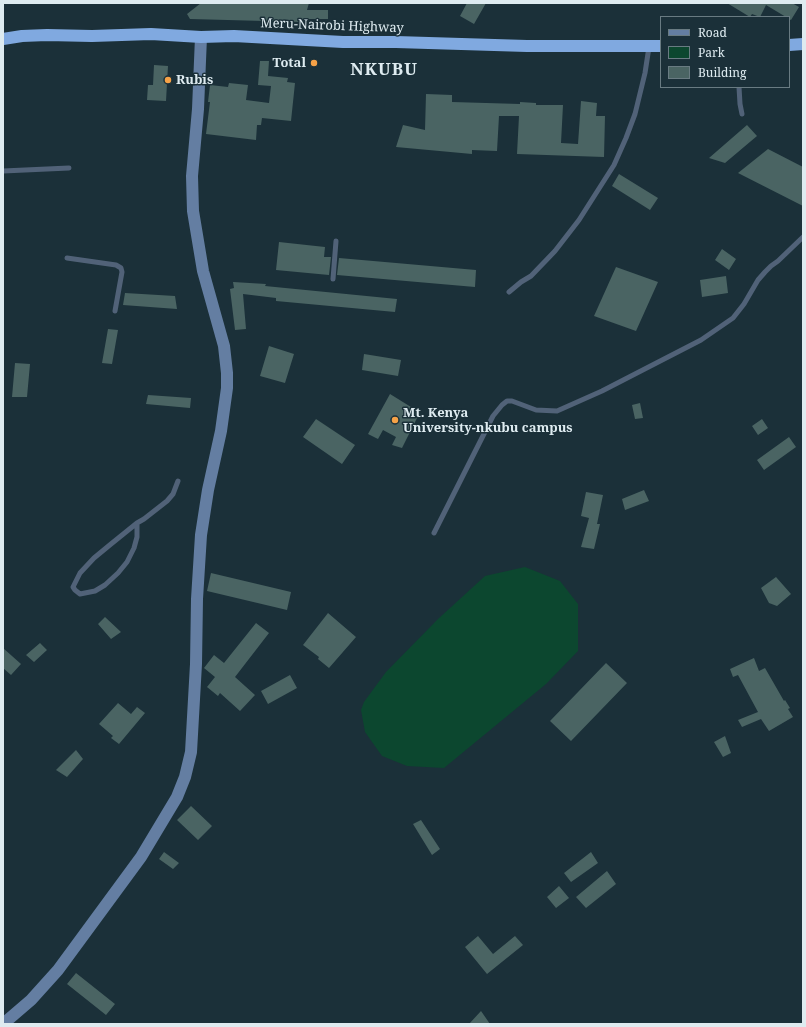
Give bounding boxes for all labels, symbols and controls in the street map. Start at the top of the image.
street label: Meru-Nairobi Highway [260,16,404,36]
legend [660,16,790,88]
text: Road [698,24,727,41]
text: Park [698,44,725,61]
place label: Total [272,55,306,71]
marker: Total [309,58,319,68]
district label: NKUBU [350,60,418,80]
text: Building [698,64,746,81]
place label: Rubis [176,72,213,88]
marker: Rubis [163,75,173,85]
place label: Mt. Kenya University-nkubu campus [403,405,573,436]
marker: Mt. Kenya University-nkubu campus [390,415,400,425]

